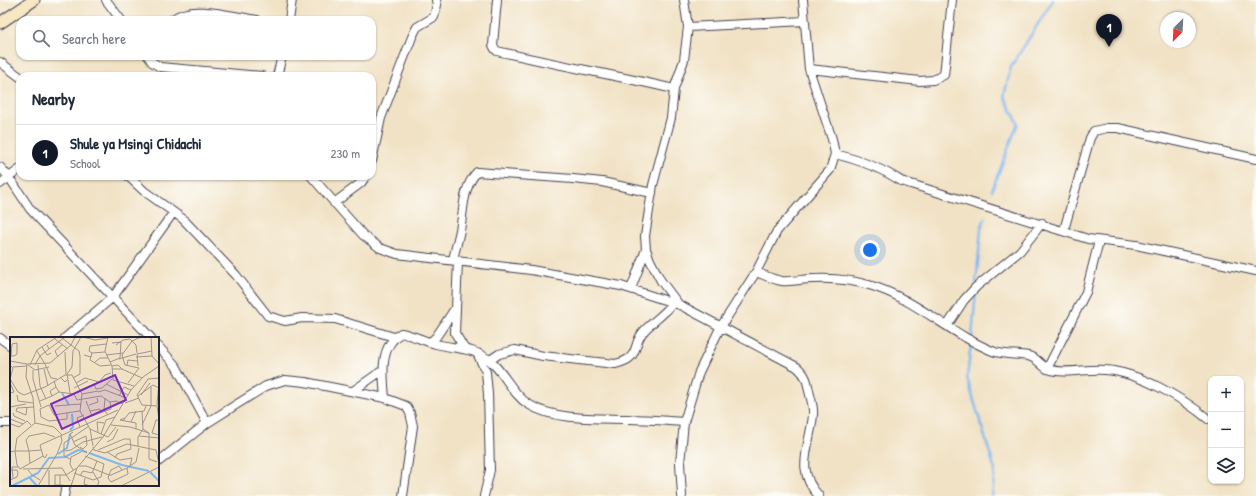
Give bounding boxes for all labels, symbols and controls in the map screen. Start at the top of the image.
north arrow [1160,12,1196,48]
pin: 1 [1096,14,1122,47]
search box [16,16,376,60]
icon: search [30,27,52,49]
text: Search here [62,28,126,49]
text: Nearby [32,87,75,110]
text: Shule ya Msingi Chidachi [70,133,202,154]
text: 1 [43,144,47,162]
text: 230 m [330,144,360,162]
text: School [70,154,100,172]
your location [860,240,880,260]
inset map [10,337,159,486]
map controls [1208,376,1244,484]
button: + [1208,376,1244,412]
button: − [1208,412,1244,448]
button: layers [1208,448,1244,484]

